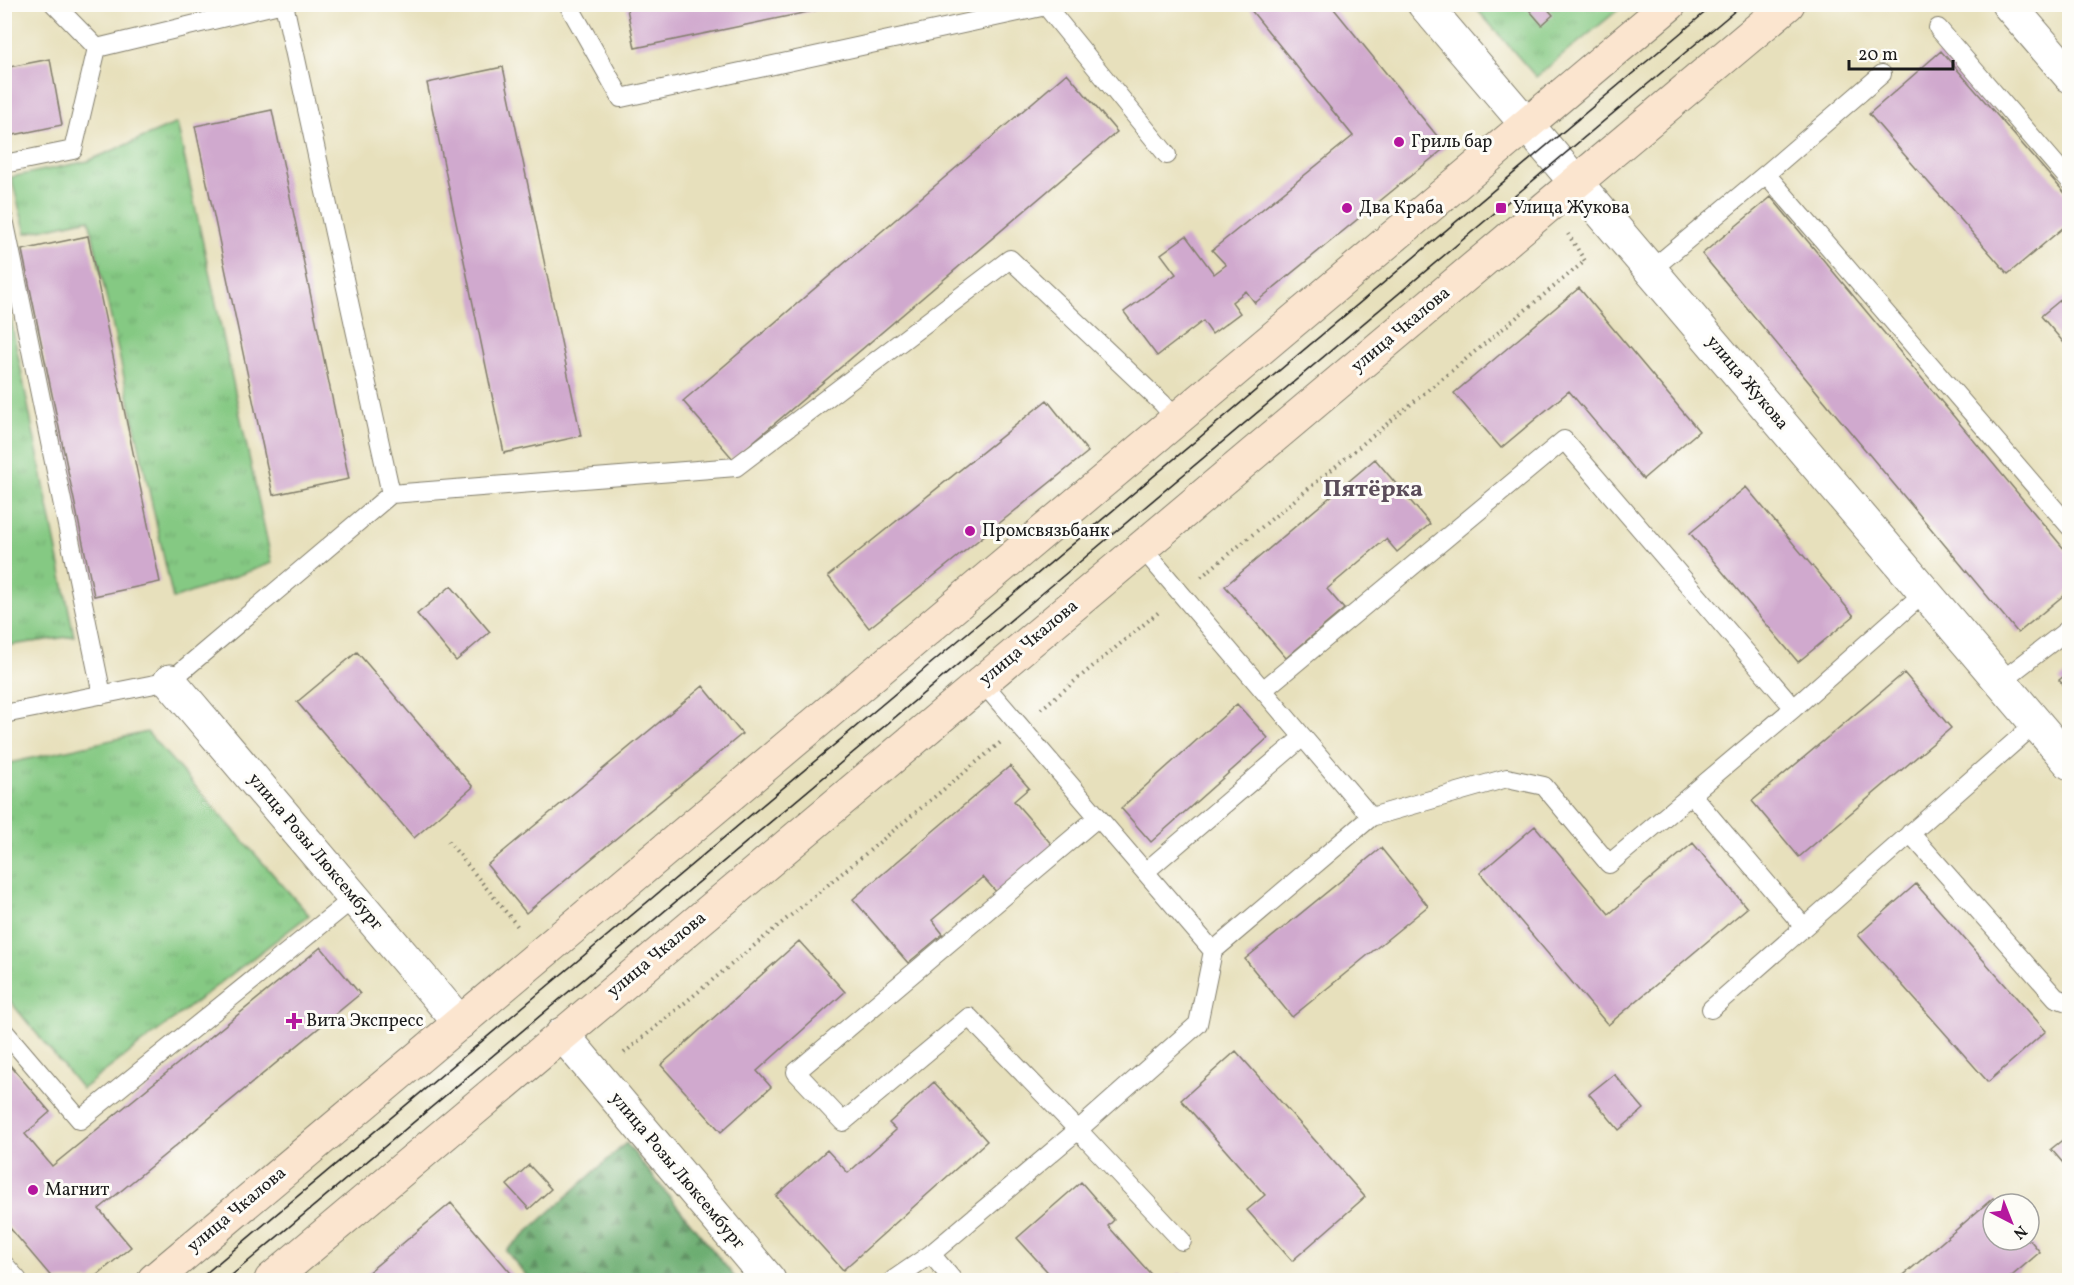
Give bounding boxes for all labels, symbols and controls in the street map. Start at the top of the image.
scale bar [1849,33,1952,71]
text: 20 m [1858,43,1898,68]
place label: Гриль бар [1411,130,1492,155]
marker: Гриль бар [1392,135,1406,149]
place label: Два Краба [1359,196,1444,221]
place label: Улица Жукова [1513,196,1630,221]
marker: Два Краба [1340,201,1354,215]
marker: Улица Жукова [1494,201,1508,215]
street label: улица Чкалова [1346,281,1456,379]
street label: улица Жукова [1700,330,1794,436]
district label: Пятёрка [1323,473,1423,507]
place label: Промсвязьбанк [982,519,1110,544]
marker: Промсвязьбанк [963,524,977,538]
street label: улица Чкалова [974,594,1084,692]
street label: улица Розы Люксембург [242,768,389,936]
street label: улица Чкалова [602,906,712,1004]
place label: Вита Экспресс [306,1009,424,1034]
marker: Вита Экспресс [287,1014,301,1028]
street label: улица Розы Люксембург [604,1087,751,1255]
street label: улица Чкалова [182,1161,292,1259]
place label: Магнит [45,1178,109,1203]
marker: Магнит [26,1183,40,1197]
north arrow [1981,1192,2041,1252]
text: N [2008,1220,2031,1244]

